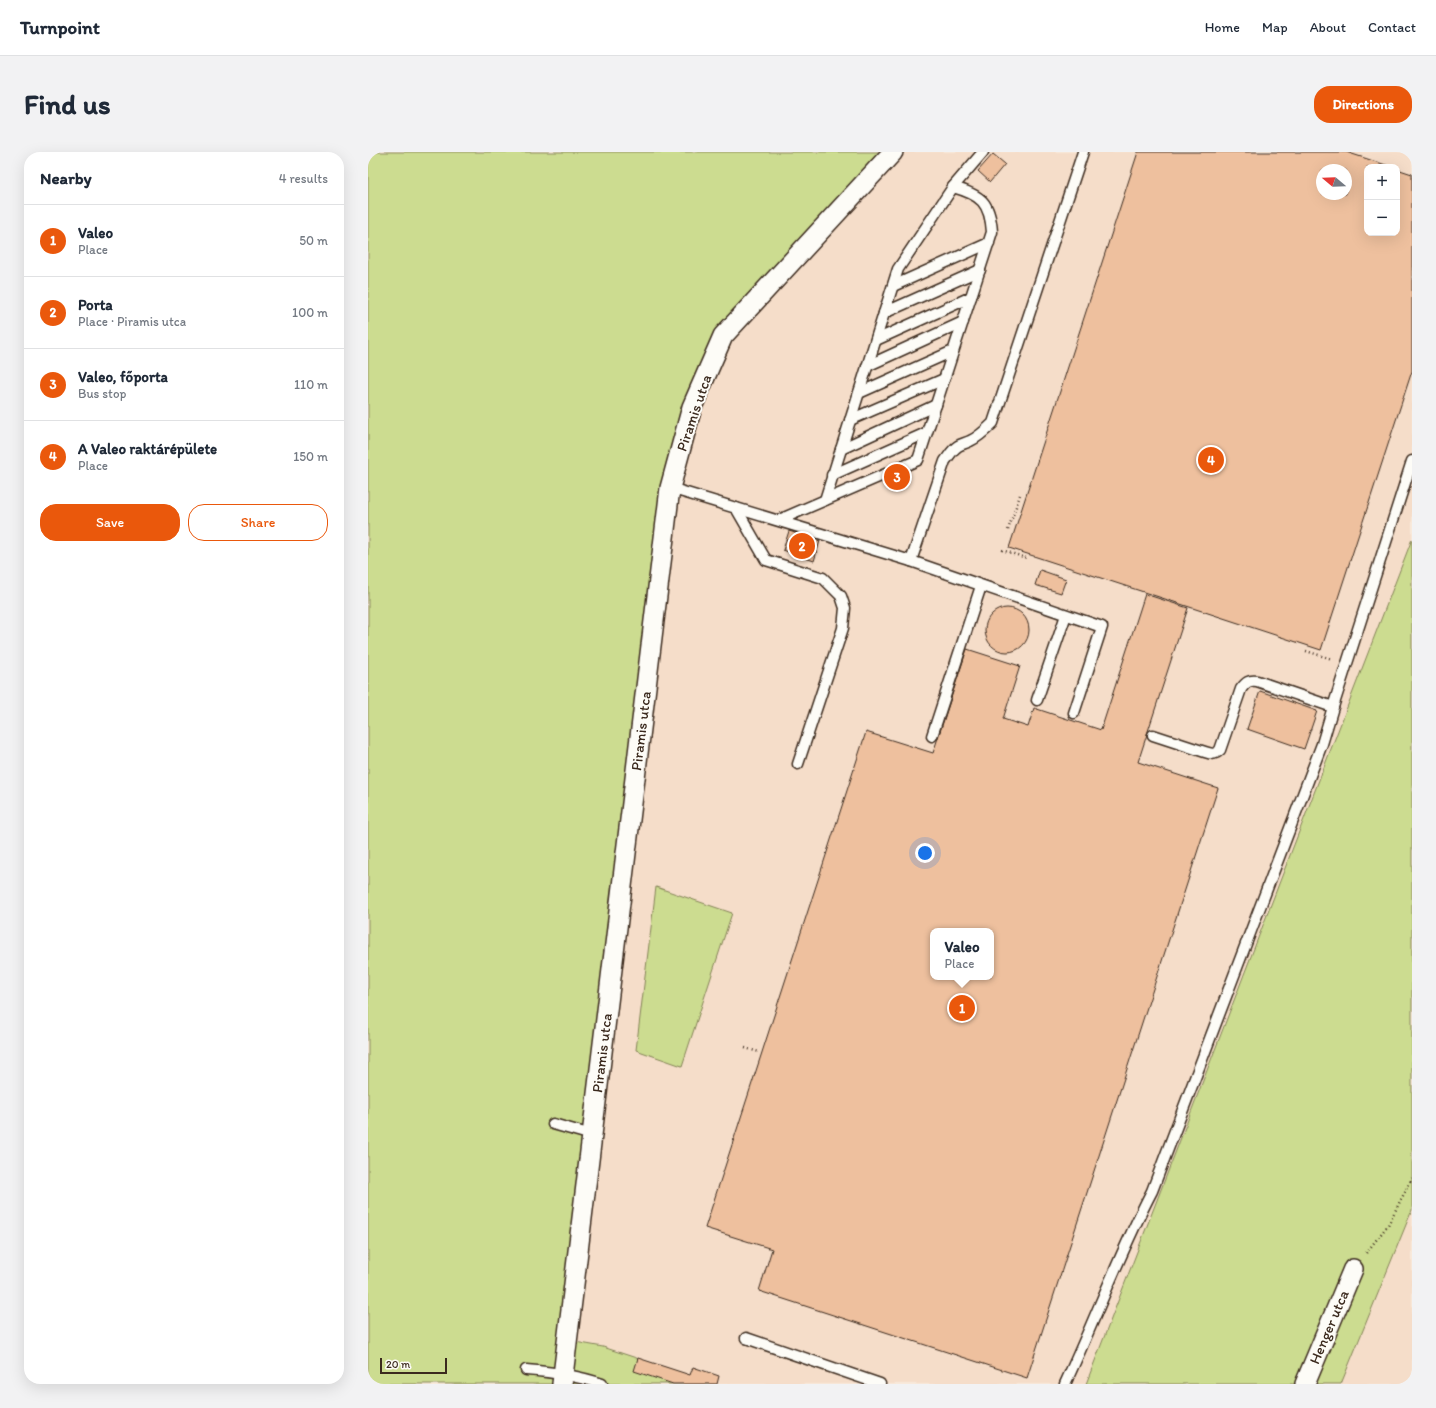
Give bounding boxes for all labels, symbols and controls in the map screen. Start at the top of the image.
text: Turnpoint [20,16,100,39]
text: Home [1205,19,1240,36]
text: Map [1262,19,1288,36]
text: About [1310,19,1346,36]
text: Contact [1368,19,1416,36]
button: Directions [1314,86,1412,123]
text: Find us [24,87,111,121]
north arrow [1316,164,1352,200]
map controls [1364,164,1400,236]
button: + [1364,164,1400,200]
text: Nearby [40,168,92,188]
text: 4 results [279,171,328,186]
button: − [1364,200,1400,236]
text: Valeo [78,224,113,242]
text: 1 [50,233,56,248]
text: 50 m [299,233,328,248]
text: Place [78,242,108,257]
text: Porta [78,296,113,314]
text: 2 [50,305,56,320]
text: 100 m [292,305,328,320]
text: Place · Piramis utca [78,314,186,329]
text: Valeo, főporta [78,368,168,386]
street label: Piramis utca [672,372,716,454]
text: 3 [49,377,57,392]
text: 110 m [294,377,328,392]
text: Bus stop [78,386,126,401]
text: A Valeo raktárépülete [78,440,217,458]
pin: 4 [1198,445,1224,475]
text: 4 [49,449,57,464]
text: 150 m [293,449,328,464]
text: Place [78,458,108,473]
pin: 3 [884,462,910,492]
button: Save [40,504,180,541]
button: Share [188,504,328,541]
pin: 2 [789,531,815,561]
street label: Piramis utca [627,690,655,772]
your location [915,843,935,863]
popup [930,928,994,980]
text: Valeo [944,938,980,956]
text: Place [944,956,974,971]
pin: 1 [949,993,975,1023]
street label: Piramis utca [588,1012,616,1094]
street label: Henger utca [1305,1287,1353,1367]
scale bar [380,1356,447,1375]
text: 20 m [386,1358,410,1371]

